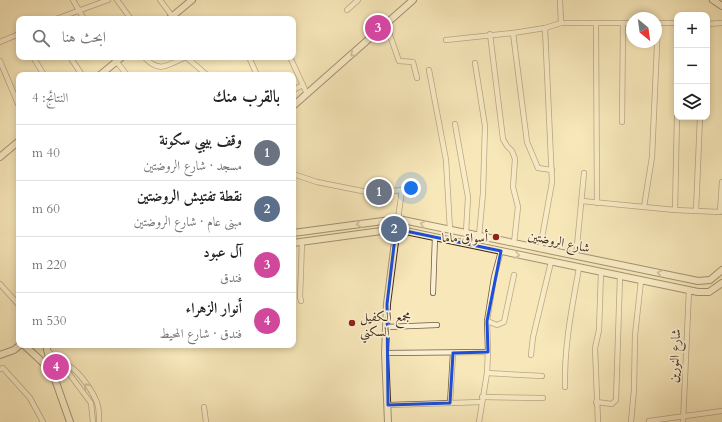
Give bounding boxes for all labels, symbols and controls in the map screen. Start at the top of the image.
north arrow [626,12,662,48]
map controls [674,12,710,120]
button: + [674,12,710,48]
pin: 3 [365,13,391,43]
search box [16,16,296,60]
icon: search [30,27,52,49]
text: ابحث هنا [62,27,106,47]
button: − [674,48,710,84]
one-way arrow [350,49,357,56]
button: layers [674,84,710,120]
text: بالقرب منك [213,85,280,108]
text: النتائج: 4 [32,89,68,107]
text: وقف بيبي سكونة [159,130,242,150]
text: 40 m [32,144,60,162]
text: 1 [264,144,270,162]
text: مسجد · شارع الروضتين [143,157,242,175]
pin: 1 [366,177,392,207]
your location [401,178,421,198]
text: نقطة تفتيش الروضتين [137,186,242,206]
text: 60 m [32,200,60,218]
text: 2 [264,200,270,218]
text: مبنى عام · شارع الروضتين [134,213,242,231]
pin: 2 [381,214,407,244]
one-way arrow [356,219,363,228]
one-way arrow [420,220,426,229]
street label: شارع الروضتين [526,227,591,259]
place label: أسواق ماما [442,229,488,247]
marker: أسواق ماما [491,232,501,242]
text: آل عبود [203,242,242,262]
one-way arrow [513,250,520,258]
text: 220 m [32,256,66,274]
text: 3 [264,256,270,274]
text: فندق [220,269,242,287]
one-way arrow [657,270,663,278]
text: أنوار الزهراء [185,298,242,318]
place label: مجمع الكفيل السكني [360,308,411,343]
text: 530 m [32,312,66,330]
text: 4 [264,312,270,330]
marker: مجمع الكفيل السكني [347,318,357,328]
text: فندق · شارع المحيط [160,325,242,343]
street label: شارع النورين [665,328,687,384]
pin: 4 [43,352,69,382]
one-way arrow [84,383,92,390]

